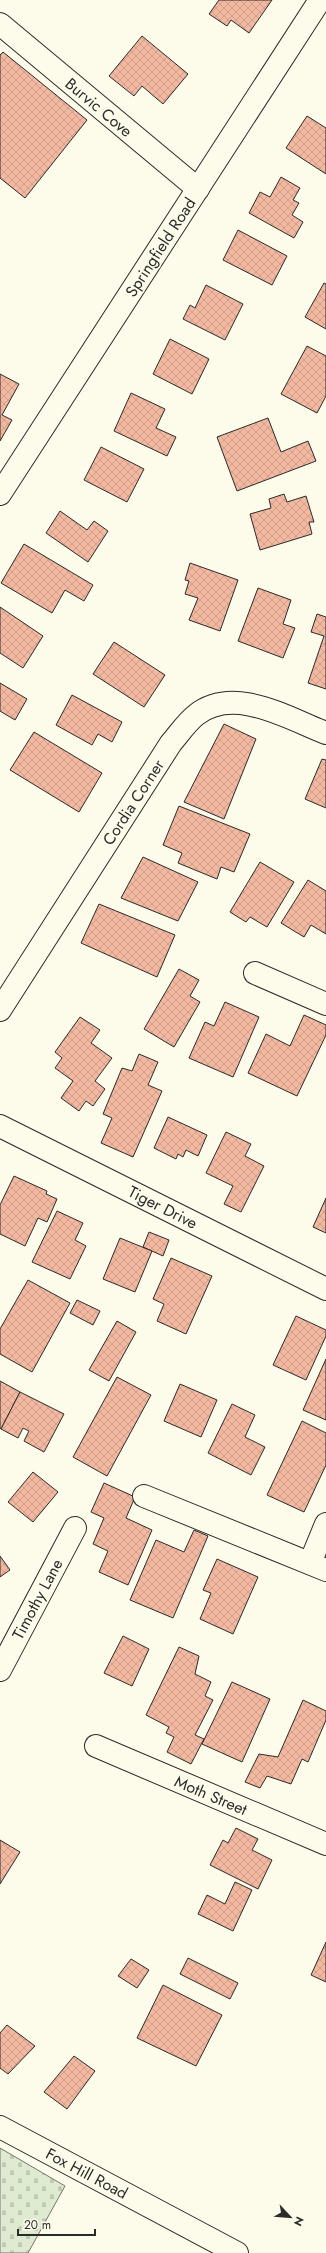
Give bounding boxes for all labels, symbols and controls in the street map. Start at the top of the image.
street label: Burvic Cove [60,72,137,142]
street label: Springfield Road [120,193,201,301]
street label: Cordia Corner [97,754,170,850]
street label: Tiger Drive [124,1180,201,1235]
street label: Timothy Lane [7,1555,68,1644]
street label: Moth Street [171,1770,251,1821]
street label: Fox Hill Road [42,2142,132,2205]
north arrow [270,2197,310,2237]
scale bar [18,2211,95,2237]
text: N [290,2214,308,2229]
text: 20 m [24,2216,51,2234]

